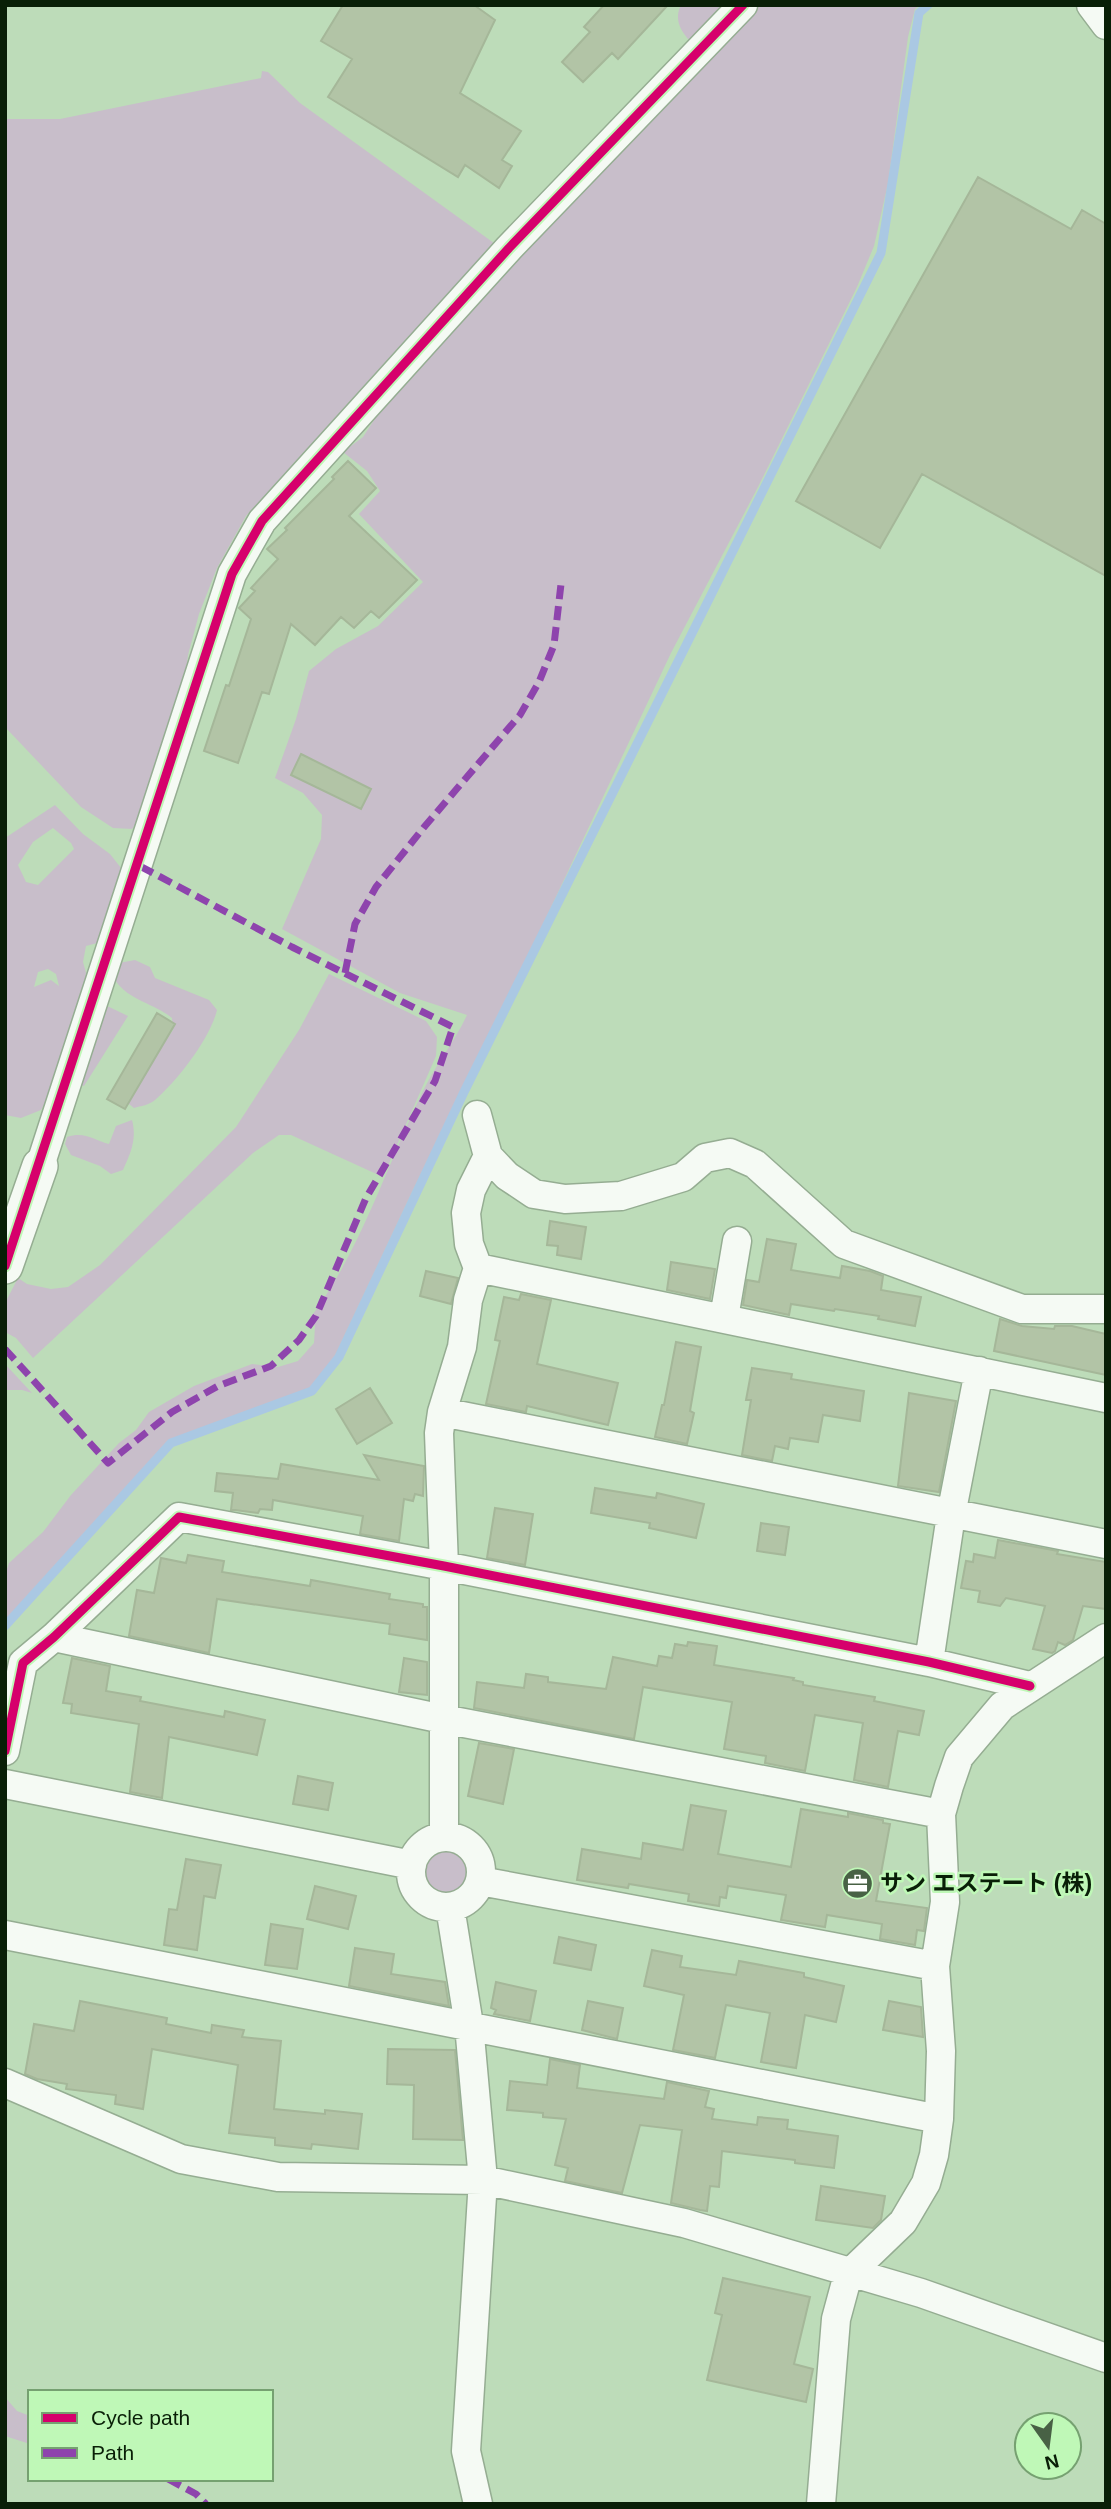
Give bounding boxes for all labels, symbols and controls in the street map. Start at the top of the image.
office icon: サン エステート (株) [840,1866,874,1900]
place label: サン エステート (株) [880,1870,1092,1896]
legend [28,2390,273,2481]
text: Cycle path [91,2406,190,2429]
north arrow [1013,2411,1083,2481]
text: Path [91,2441,134,2464]
text: N [1043,2450,1061,2474]

